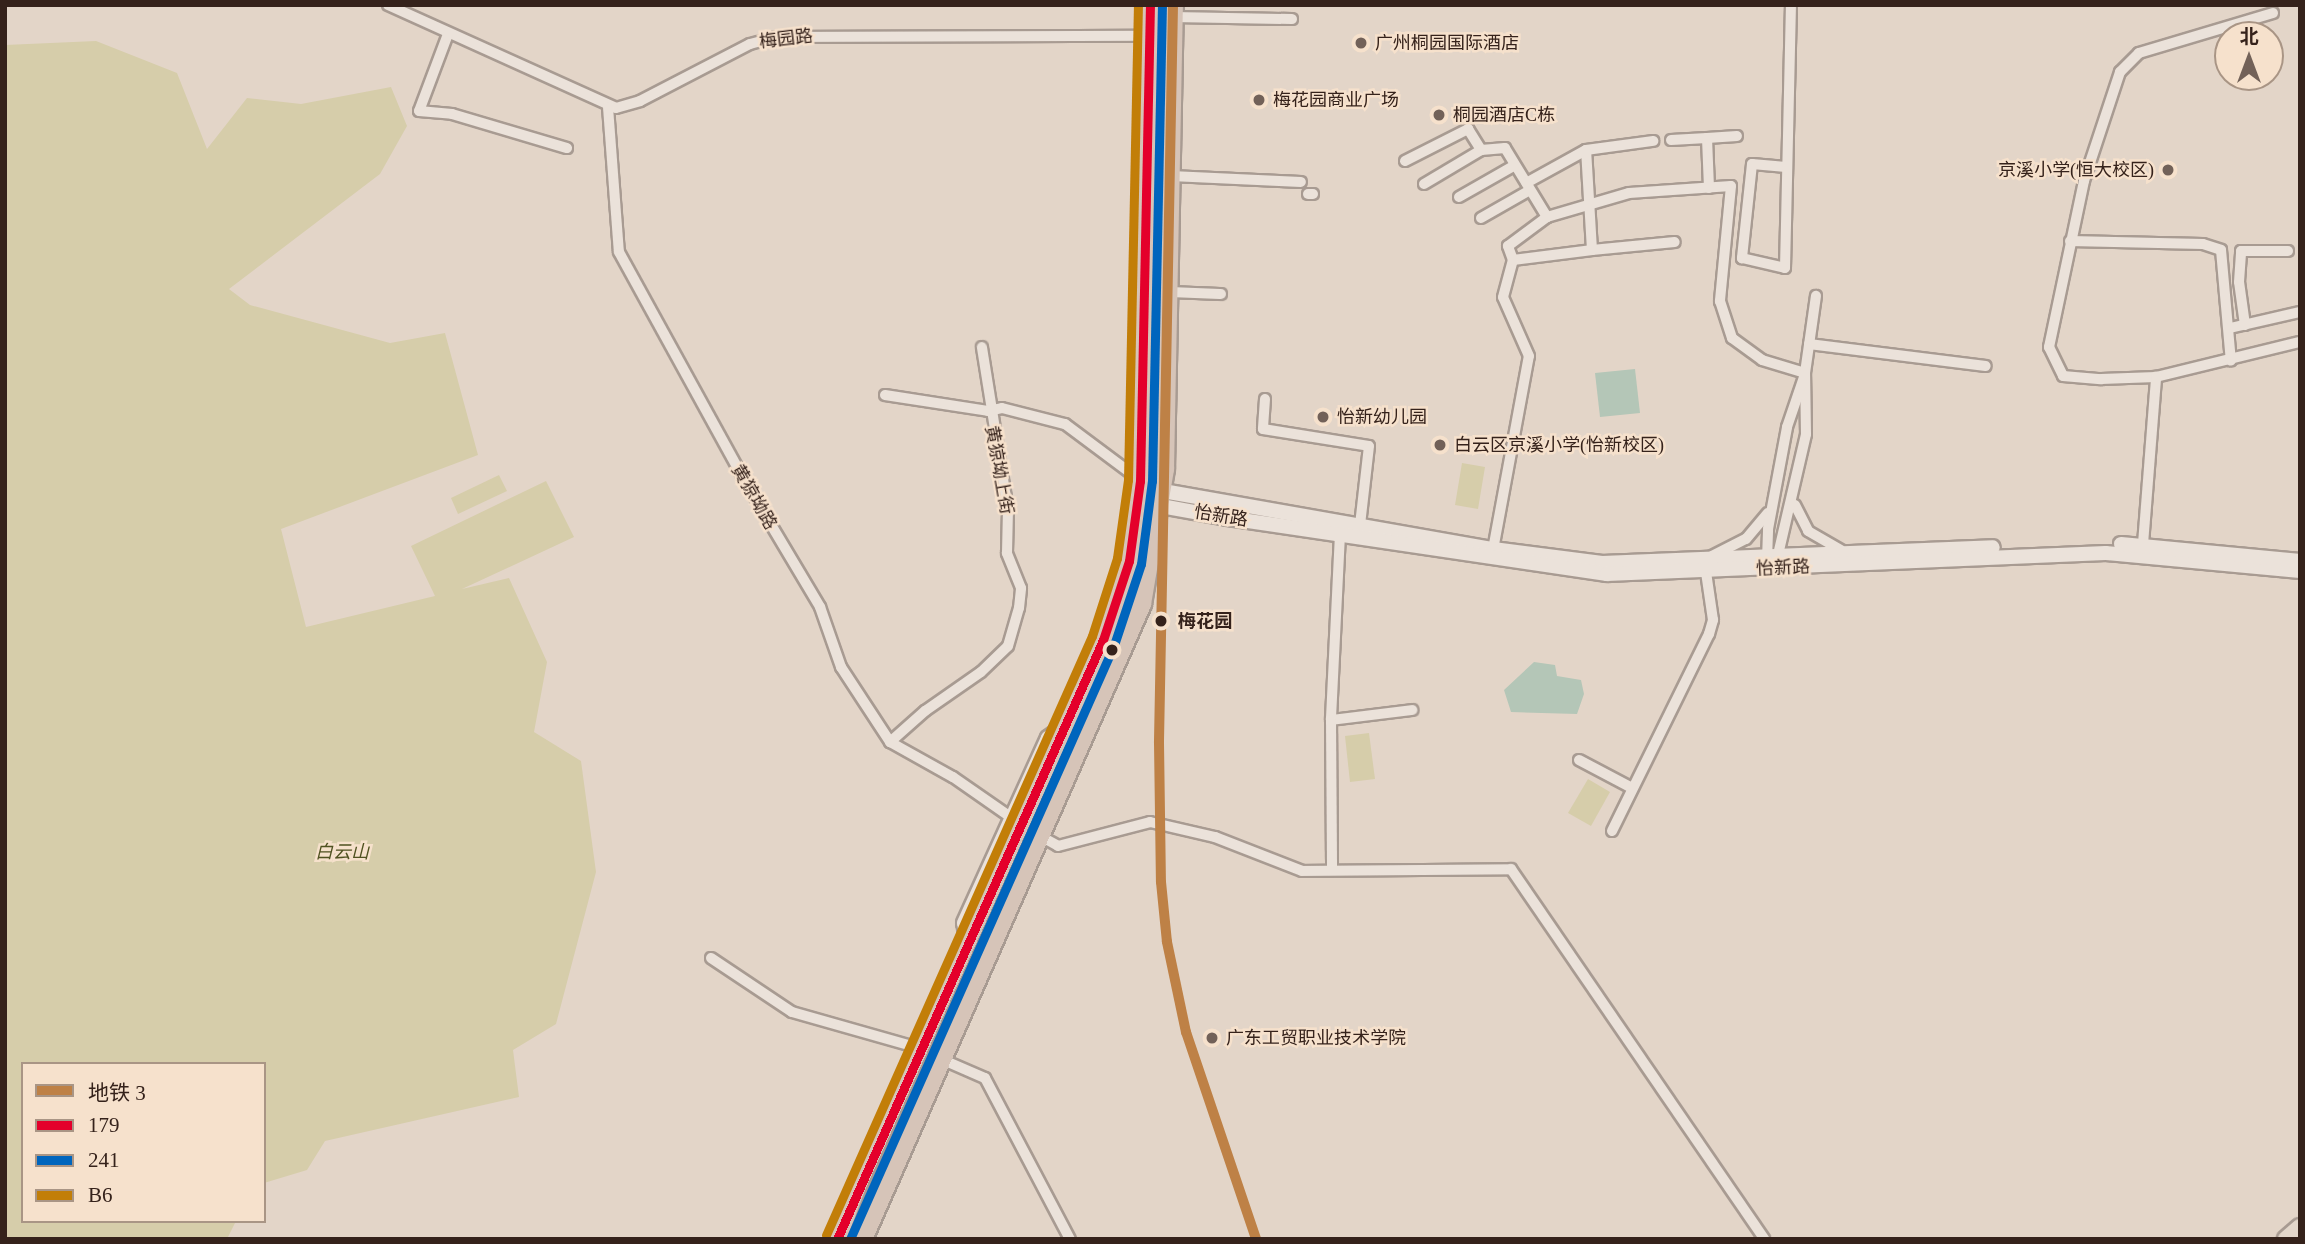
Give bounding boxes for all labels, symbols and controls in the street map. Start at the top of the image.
north arrow [2214,21,2284,91]
street label: 梅园路 [758,25,814,53]
text: 北 [2239,26,2259,47]
place label: 广州桐园国际酒店 [1375,32,1519,54]
marker: 广州桐园国际酒店 [1353,35,1369,51]
place label: 梅花园商业广场 [1273,89,1399,111]
marker: 梅花园商业广场 [1251,92,1267,108]
place label: 桐园酒店C栋 [1453,104,1555,126]
marker: 桐园酒店C栋 [1431,107,1447,123]
place label: 京溪小学(恒大校区) [1998,159,2154,181]
marker: 京溪小学(恒大校区) [2160,162,2176,178]
place label: 怡新幼儿园 [1337,406,1427,428]
marker: 怡新幼儿园 [1315,409,1331,425]
street label: 黄猄坳上街 [981,424,1017,516]
place label: 白云区京溪小学(怡新校区) [1454,434,1664,456]
marker: 白云区京溪小学(怡新校区) [1432,437,1448,453]
street label: 黄猄坳路 [727,460,781,534]
street label: 怡新路 [1193,501,1249,531]
street label: 怡新路 [1755,556,1811,580]
marker: 梅花园 [1150,610,1172,632]
place label: 梅花园 [1178,610,1232,632]
unlabelled marker [1105,643,1119,657]
park label: 白云山 [315,841,369,863]
place label: 广东工贸职业技术学院 [1226,1027,1406,1049]
marker: 广东工贸职业技术学院 [1204,1030,1220,1046]
legend [21,1062,266,1223]
text: 地铁 3 [88,1081,146,1105]
text: 179 [88,1113,120,1137]
text: 241 [88,1148,120,1172]
text: B6 [88,1183,113,1207]

